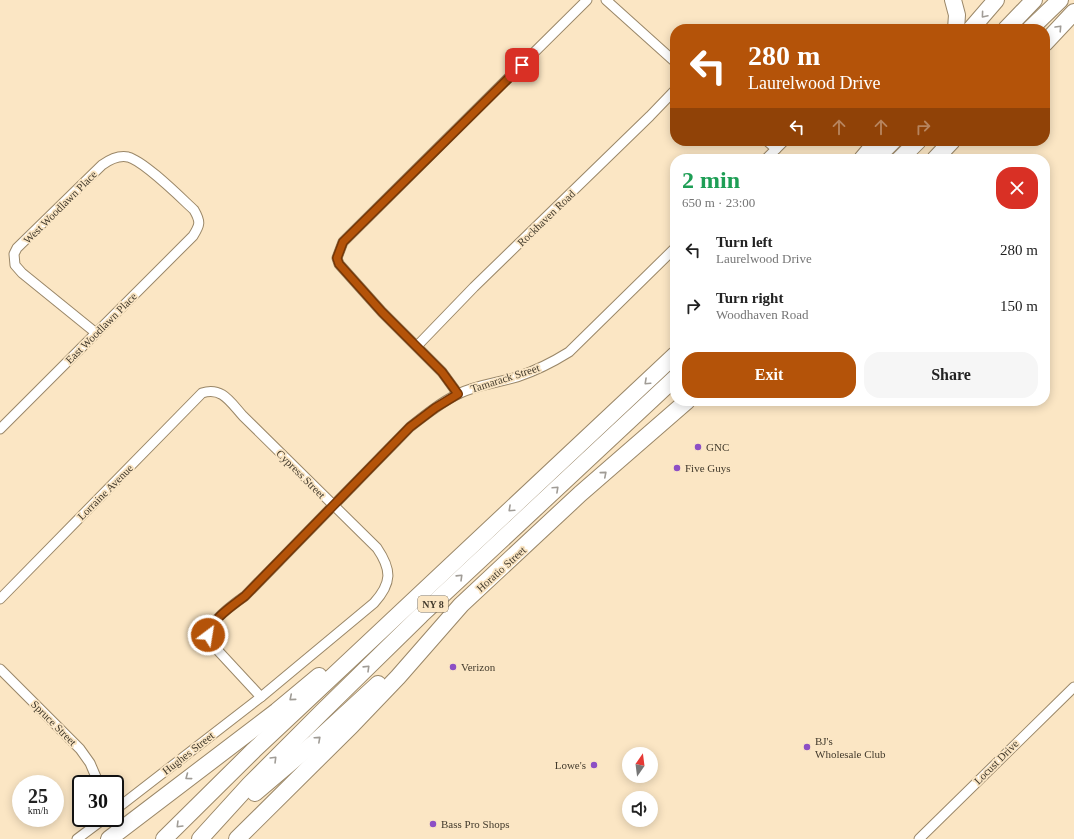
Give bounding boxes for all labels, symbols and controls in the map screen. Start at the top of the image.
one-way arrow [981,10,988,17]
one-way arrow [1055,25,1062,33]
icon: left [682,40,734,92]
text: 280 m [748,40,820,71]
pin [505,48,539,82]
icon: arrive [511,54,533,76]
text: Laurelwood Drive [748,73,880,93]
icon: left [786,116,808,138]
icon: ahead [828,116,850,138]
icon: ahead [870,116,892,138]
icon: right [912,116,934,138]
text: 2 min [682,167,740,193]
button: close [996,167,1038,209]
street label: West Woodlawn Place [21,168,99,246]
street label: Rockhaven Road [515,187,578,249]
text: 650 m · 23:00 [682,195,755,210]
text: Turn left [716,234,773,250]
icon: left [682,239,704,261]
text: 280 m [1000,242,1038,258]
text: Laurelwood Drive [716,251,812,266]
street label: East Woodlawn Place [63,290,139,366]
text: Turn right [716,290,783,306]
icon: right [682,295,704,317]
text: 150 m [1000,298,1038,314]
text: Woodhaven Road [716,307,808,322]
button: Exit [682,352,856,398]
button: Share [864,352,1038,398]
street label: Tamarack Street [469,361,541,395]
one-way arrow [644,377,652,385]
place label: GNC [706,441,729,453]
marker: GNC [693,442,703,452]
street label: Cypress Street [274,447,328,501]
street label: Lorraine Avenue [75,462,135,522]
place label: Five Guys [685,462,731,474]
marker: Five Guys [672,463,682,473]
one-way arrow [599,472,606,479]
one-way arrow [551,487,558,494]
one-way arrow [508,504,516,512]
street label: Horatio Street [474,544,528,594]
one-way arrow [455,575,463,582]
road number: NY 8 [418,596,448,612]
position arrow [187,614,229,656]
place label: Verizon [461,661,496,673]
marker: Verizon [448,662,458,672]
one-way arrow [362,665,370,673]
one-way arrow [289,694,296,701]
street label: Spruce Street [29,698,79,748]
street label: Hughes Street [160,729,216,777]
place label: BJ's Wholesale Club [815,735,886,760]
one-way arrow [313,736,321,743]
street label: Locust Drive [971,737,1021,787]
marker: BJ's Wholesale Club [802,742,812,752]
north arrow [622,747,658,783]
map controls [622,747,658,827]
one-way arrow [270,756,277,764]
place label: Lowe's [555,759,586,771]
marker: Lowe's [589,760,599,770]
one-way arrow [186,773,193,780]
speed limit sign: 30 [72,775,124,827]
text: 25 [28,785,48,807]
button: sound [622,791,658,827]
text: km/h [28,805,48,816]
place label: Bass Pro Shops [441,818,509,830]
marker: Bass Pro Shops [428,819,438,829]
one-way arrow [176,820,184,828]

